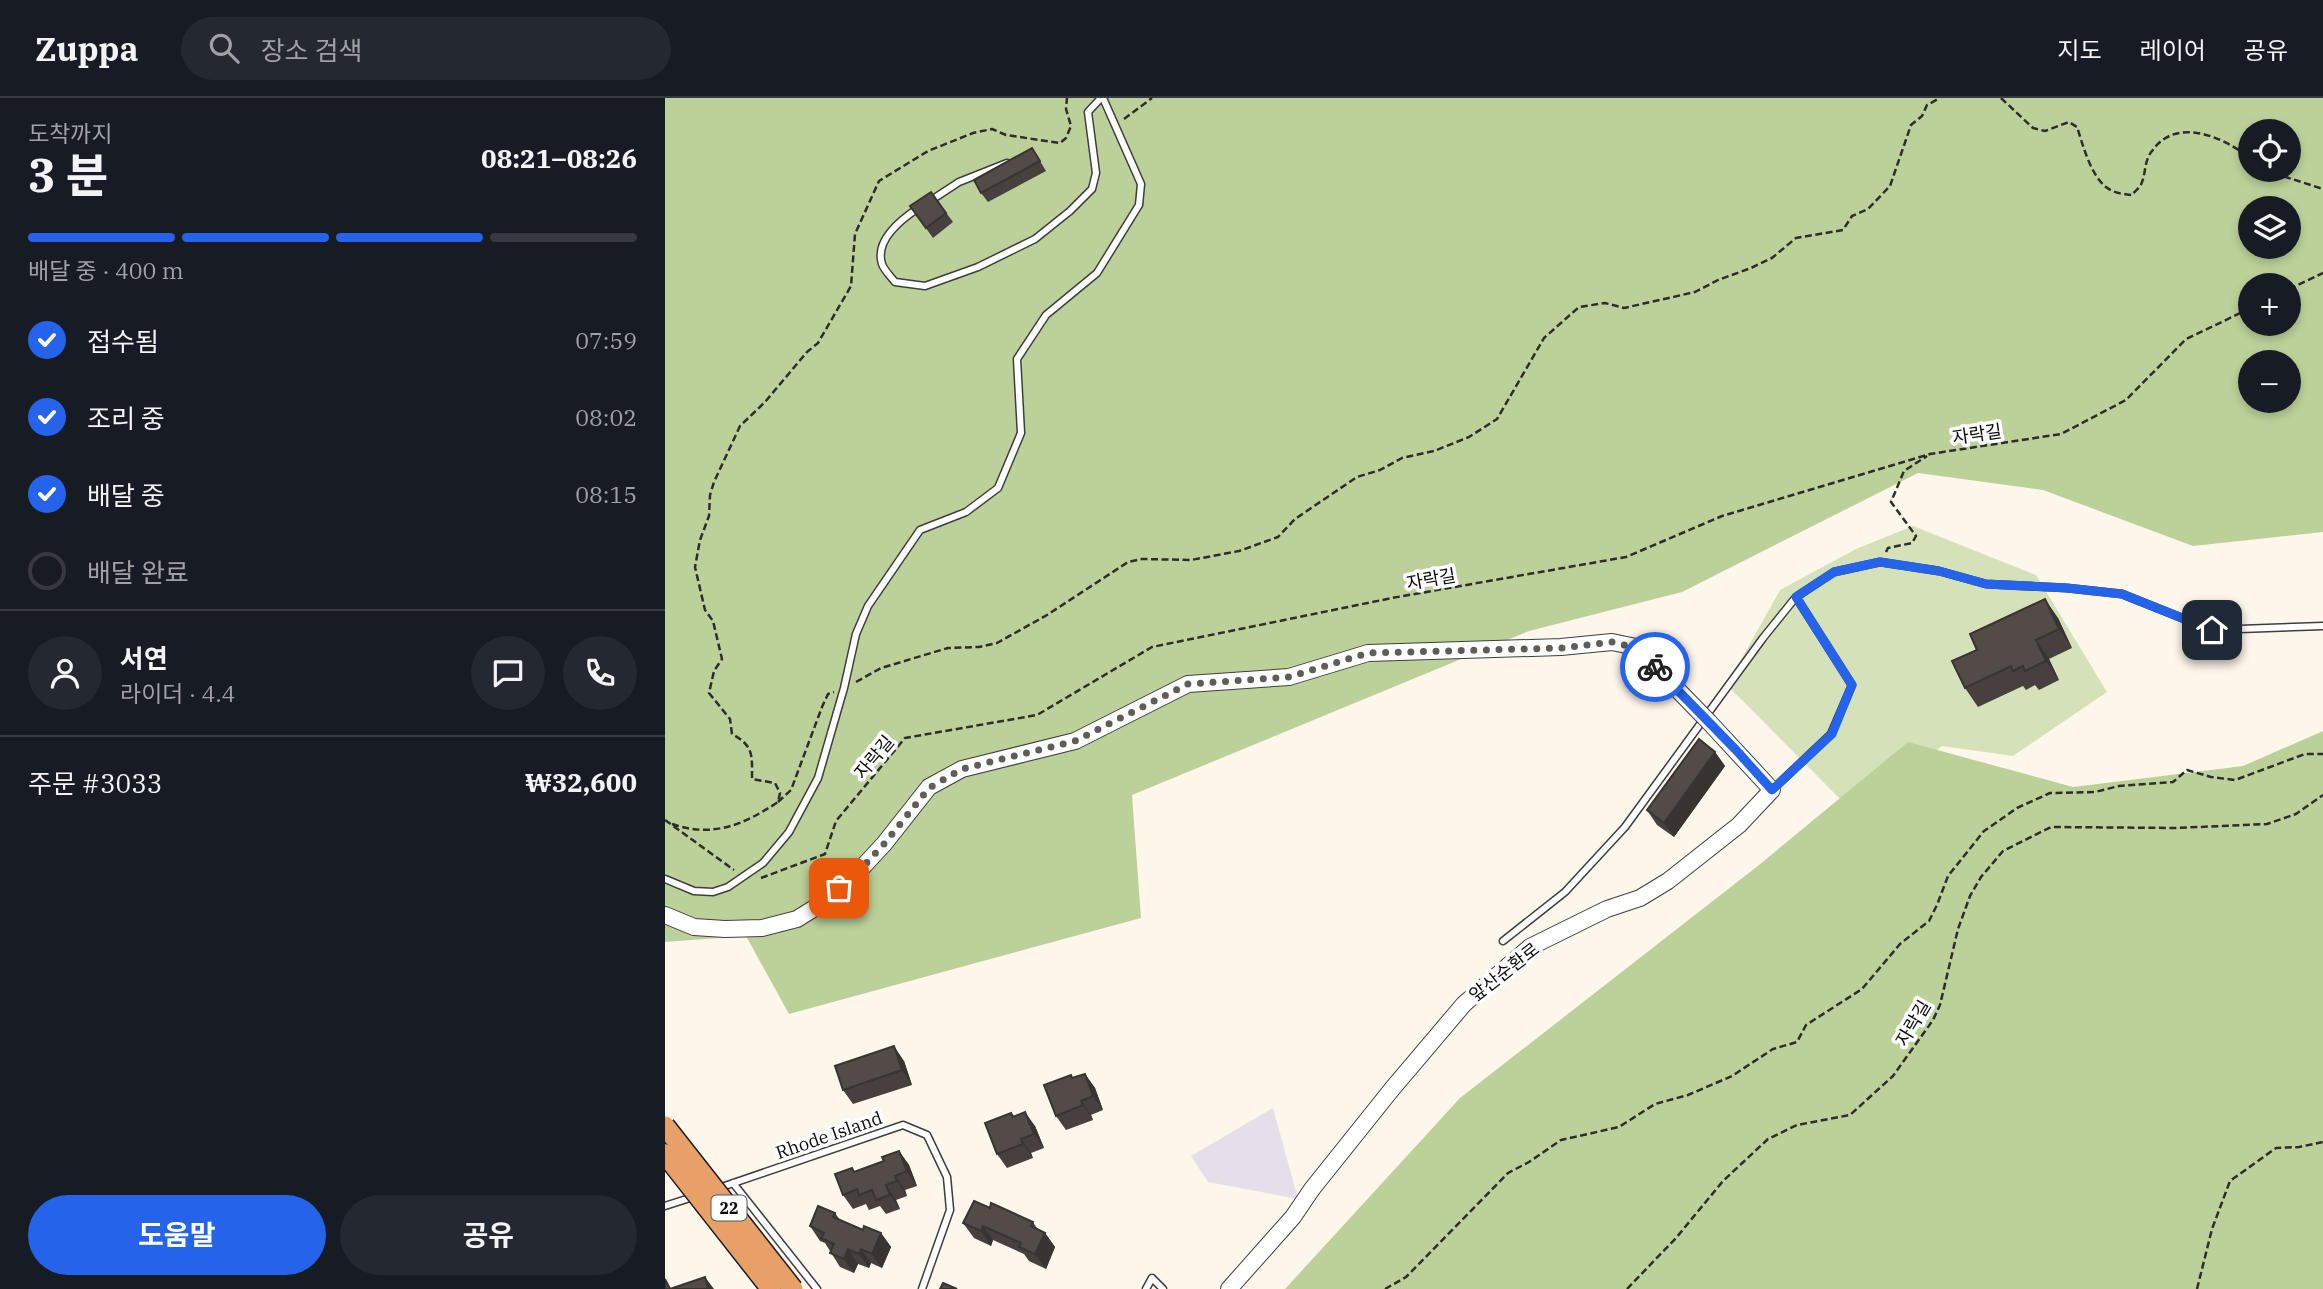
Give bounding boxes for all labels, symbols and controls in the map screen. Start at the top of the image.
search box [181,17,671,80]
text: Zuppa [35,27,139,70]
icon: search [205,29,243,67]
text: 장소 검색 [261,33,362,67]
text: 지도 [2057,34,2102,66]
text: 레이어 [2140,34,2206,66]
text: 공유 [2244,34,2288,66]
text: 도착까지 [28,118,113,148]
map controls [2238,119,2301,413]
button: locate [2238,119,2301,182]
text: 08:21–08:26 [481,141,637,175]
text: 3 분 [28,145,109,205]
button: layers [2238,196,2301,259]
text: 배달 중 · 400 m [28,255,184,285]
button: + [2238,273,2301,336]
icon: check [28,321,66,359]
text: 접수됨 [87,324,159,358]
text: 07:59 [575,325,637,355]
button: − [2238,350,2301,413]
icon: check [28,398,66,436]
text: 조리 중 [87,401,165,435]
text: 08:02 [575,402,637,432]
street label: 자락길 [1951,419,2003,449]
icon: check [28,475,66,513]
text: 배달 중 [87,478,165,512]
text: 08:15 [575,479,637,509]
text: 배달 완료 [87,555,189,589]
street label: 자락길 [1405,563,1457,595]
pin [2182,600,2242,660]
icon: home [2193,611,2231,649]
courier [1620,632,1690,702]
button: person [28,636,102,710]
button: chat [471,636,545,710]
button: phone [563,636,637,710]
text: 서연 [120,641,168,675]
icon: bike [1636,648,1674,686]
text: 라이더 · 4.4 [120,678,235,708]
street label: 자락길 [849,731,899,783]
text: ₩32,600 [525,765,637,799]
text: 주문 #3033 [28,766,162,800]
pin [809,858,869,918]
icon: bag [820,869,858,907]
street label: 앞산순환로 [1464,937,1544,1007]
street label: 자락길 [1890,996,1936,1050]
street label: Rhode Island [773,1106,885,1164]
button: 도움말 [28,1195,326,1275]
button: 공유 [340,1195,637,1275]
road number: 22 [711,1196,747,1220]

